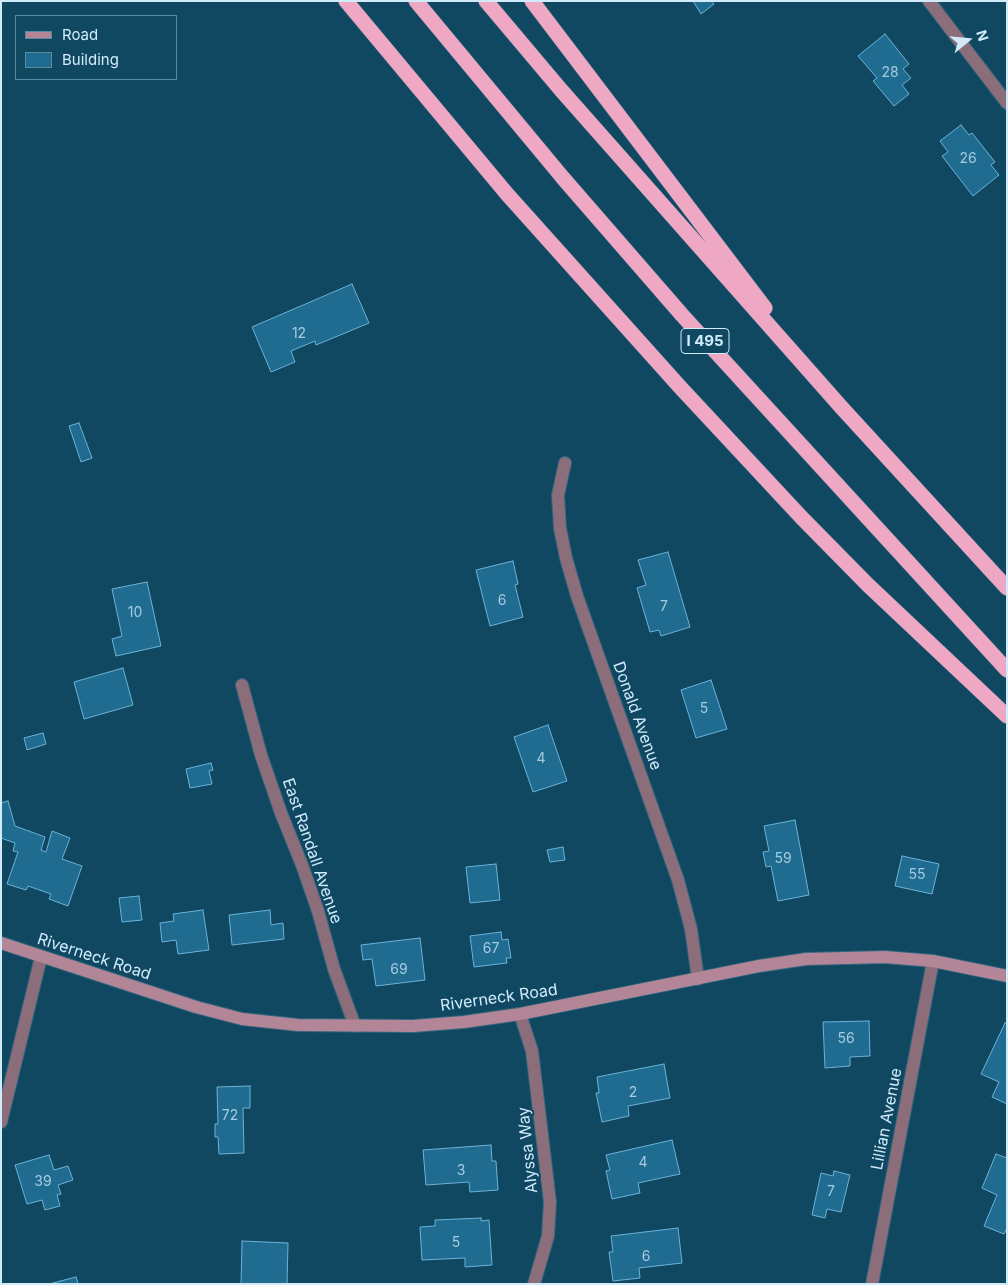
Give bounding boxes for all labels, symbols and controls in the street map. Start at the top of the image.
legend [15,15,178,80]
north arrow [943,15,993,65]
text: Road [62,25,98,44]
text: N [973,28,993,43]
text: Building [62,50,119,69]
house number: 28 [881,65,899,81]
house number: 26 [959,151,977,167]
house number: 12 [292,326,306,342]
road number: I 495 [681,328,729,354]
house number: 6 [498,593,506,609]
house number: 7 [660,599,668,615]
house number: 10 [128,605,142,621]
street label: Donald Avenue [608,659,666,773]
house number: 5 [700,701,708,717]
house number: 4 [536,751,546,767]
street label: East Randall Avenue [278,776,346,926]
house number: 59 [774,851,792,867]
house number: 55 [908,867,926,883]
street label: Riverneck Road [35,930,153,984]
house number: 67 [483,941,499,957]
house number: 69 [390,962,408,978]
street label: Riverneck Road [439,980,559,1016]
house number: 56 [837,1031,855,1047]
street label: Lillian Avenue [868,1066,906,1172]
house number: 2 [629,1085,637,1101]
street label: Alyssa Way [514,1106,542,1194]
house number: 72 [222,1108,238,1124]
house number: 4 [638,1155,648,1171]
house number: 3 [457,1163,465,1179]
house number: 39 [34,1174,52,1190]
house number: 7 [827,1184,835,1200]
house number: 5 [452,1235,460,1251]
house number: 6 [642,1249,650,1265]

